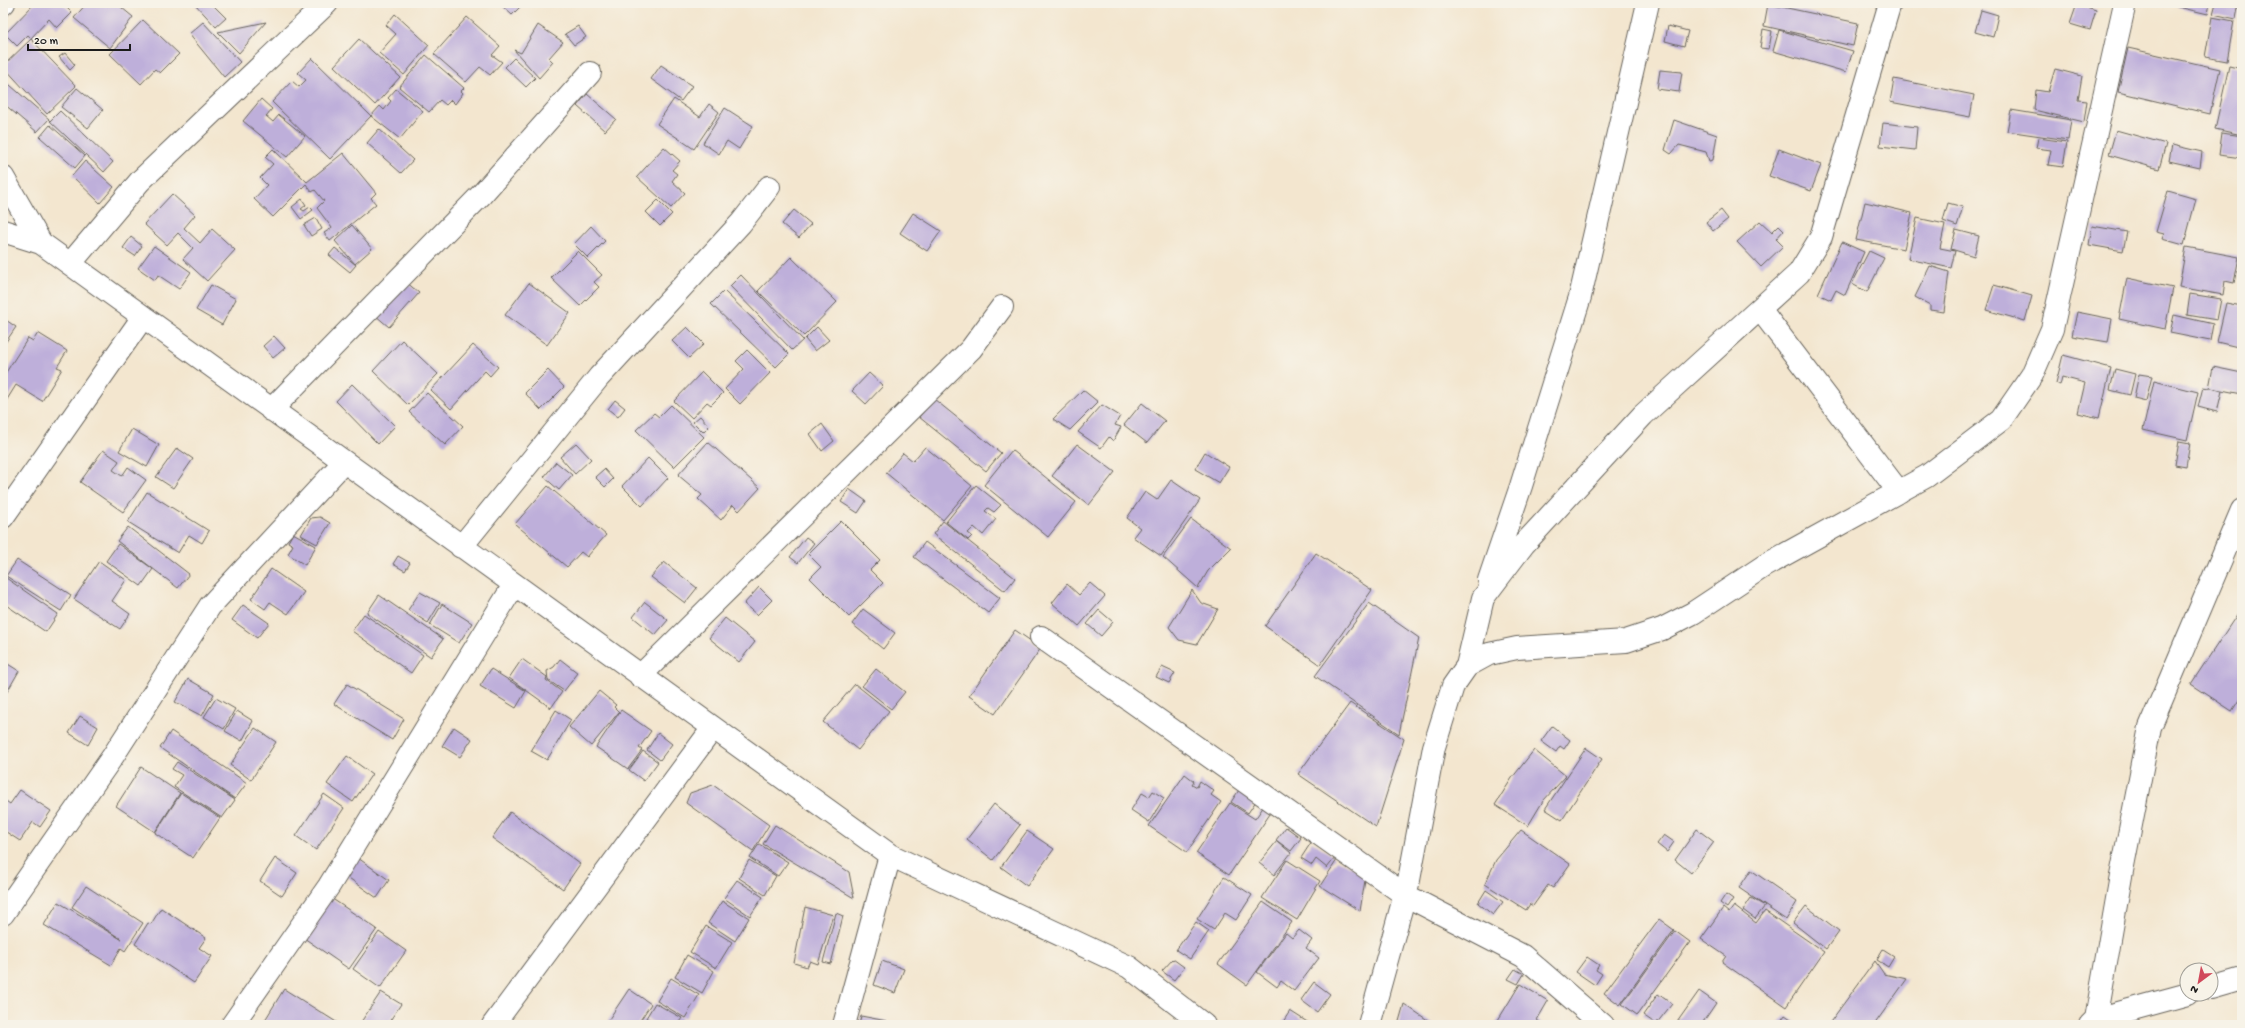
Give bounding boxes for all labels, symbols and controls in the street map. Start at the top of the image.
scale bar [28,26,130,52]
text: 20 m [34,35,59,49]
north arrow [2179,962,2219,1002]
text: N [2189,982,2201,996]

